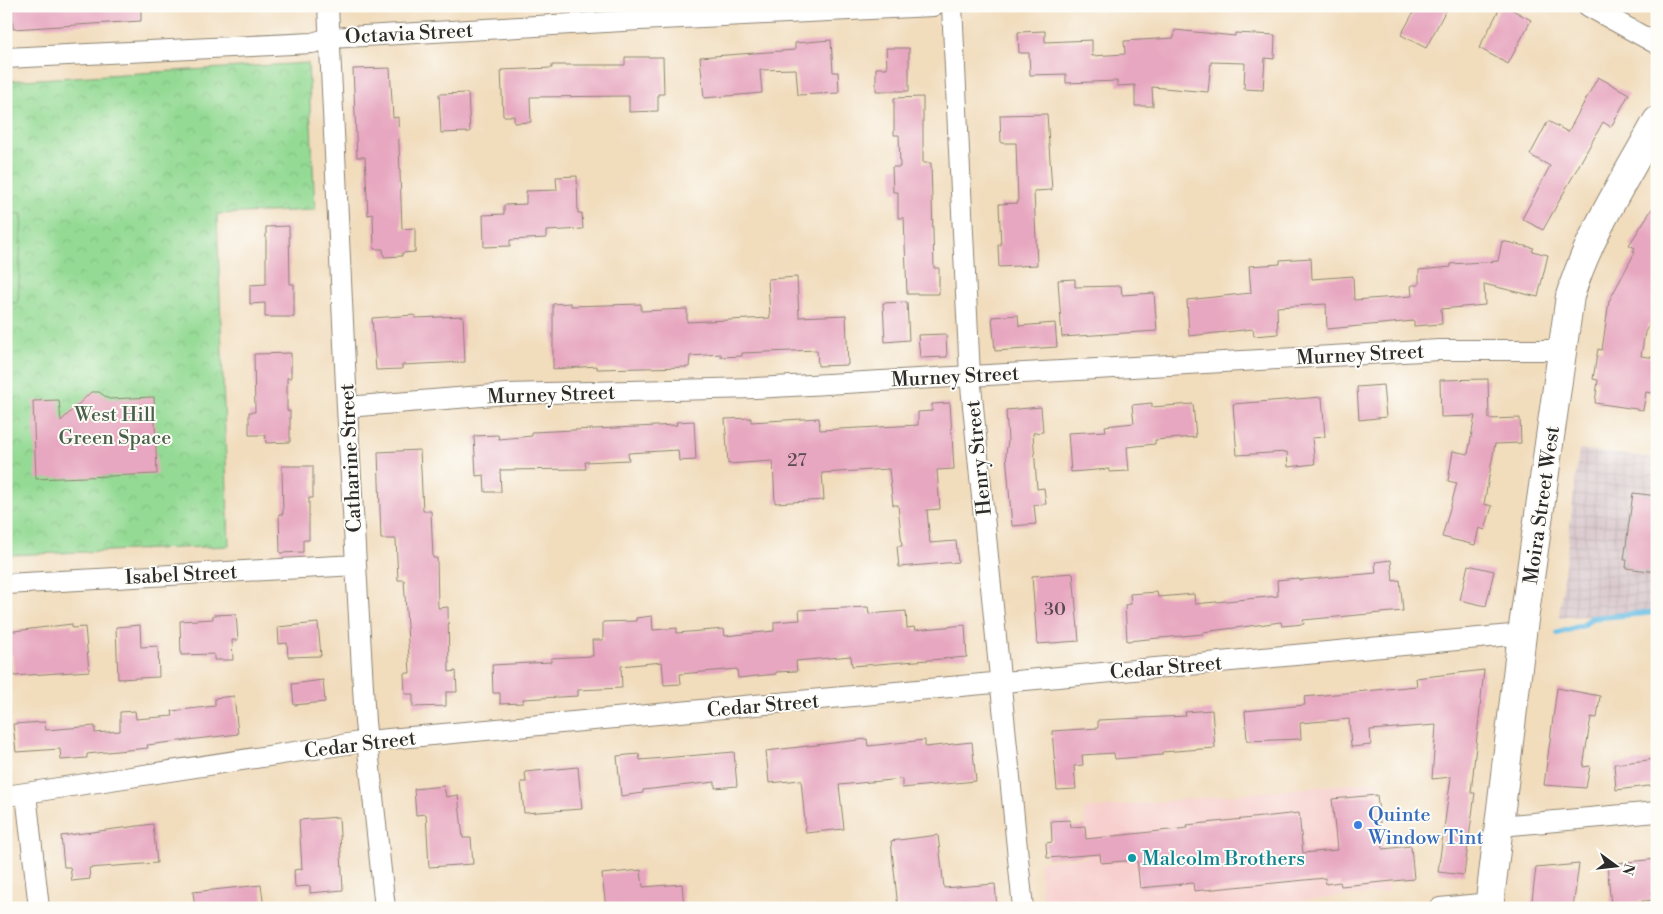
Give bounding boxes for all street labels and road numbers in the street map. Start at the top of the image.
street label: Octavia Street [344,19,474,50]
street label: Murney Street [1295,340,1425,371]
street label: Murney Street [890,362,1020,393]
street label: Murney Street [487,381,616,410]
street label: Catharine Street [335,383,368,533]
street label: Henry Street [961,399,998,517]
street label: Moira Street West [1519,424,1566,586]
street label: Isabel Street [124,560,238,591]
street label: Cedar Street [1109,651,1223,686]
street label: Cedar Street [706,689,820,724]
street label: Cedar Street [303,726,417,765]

